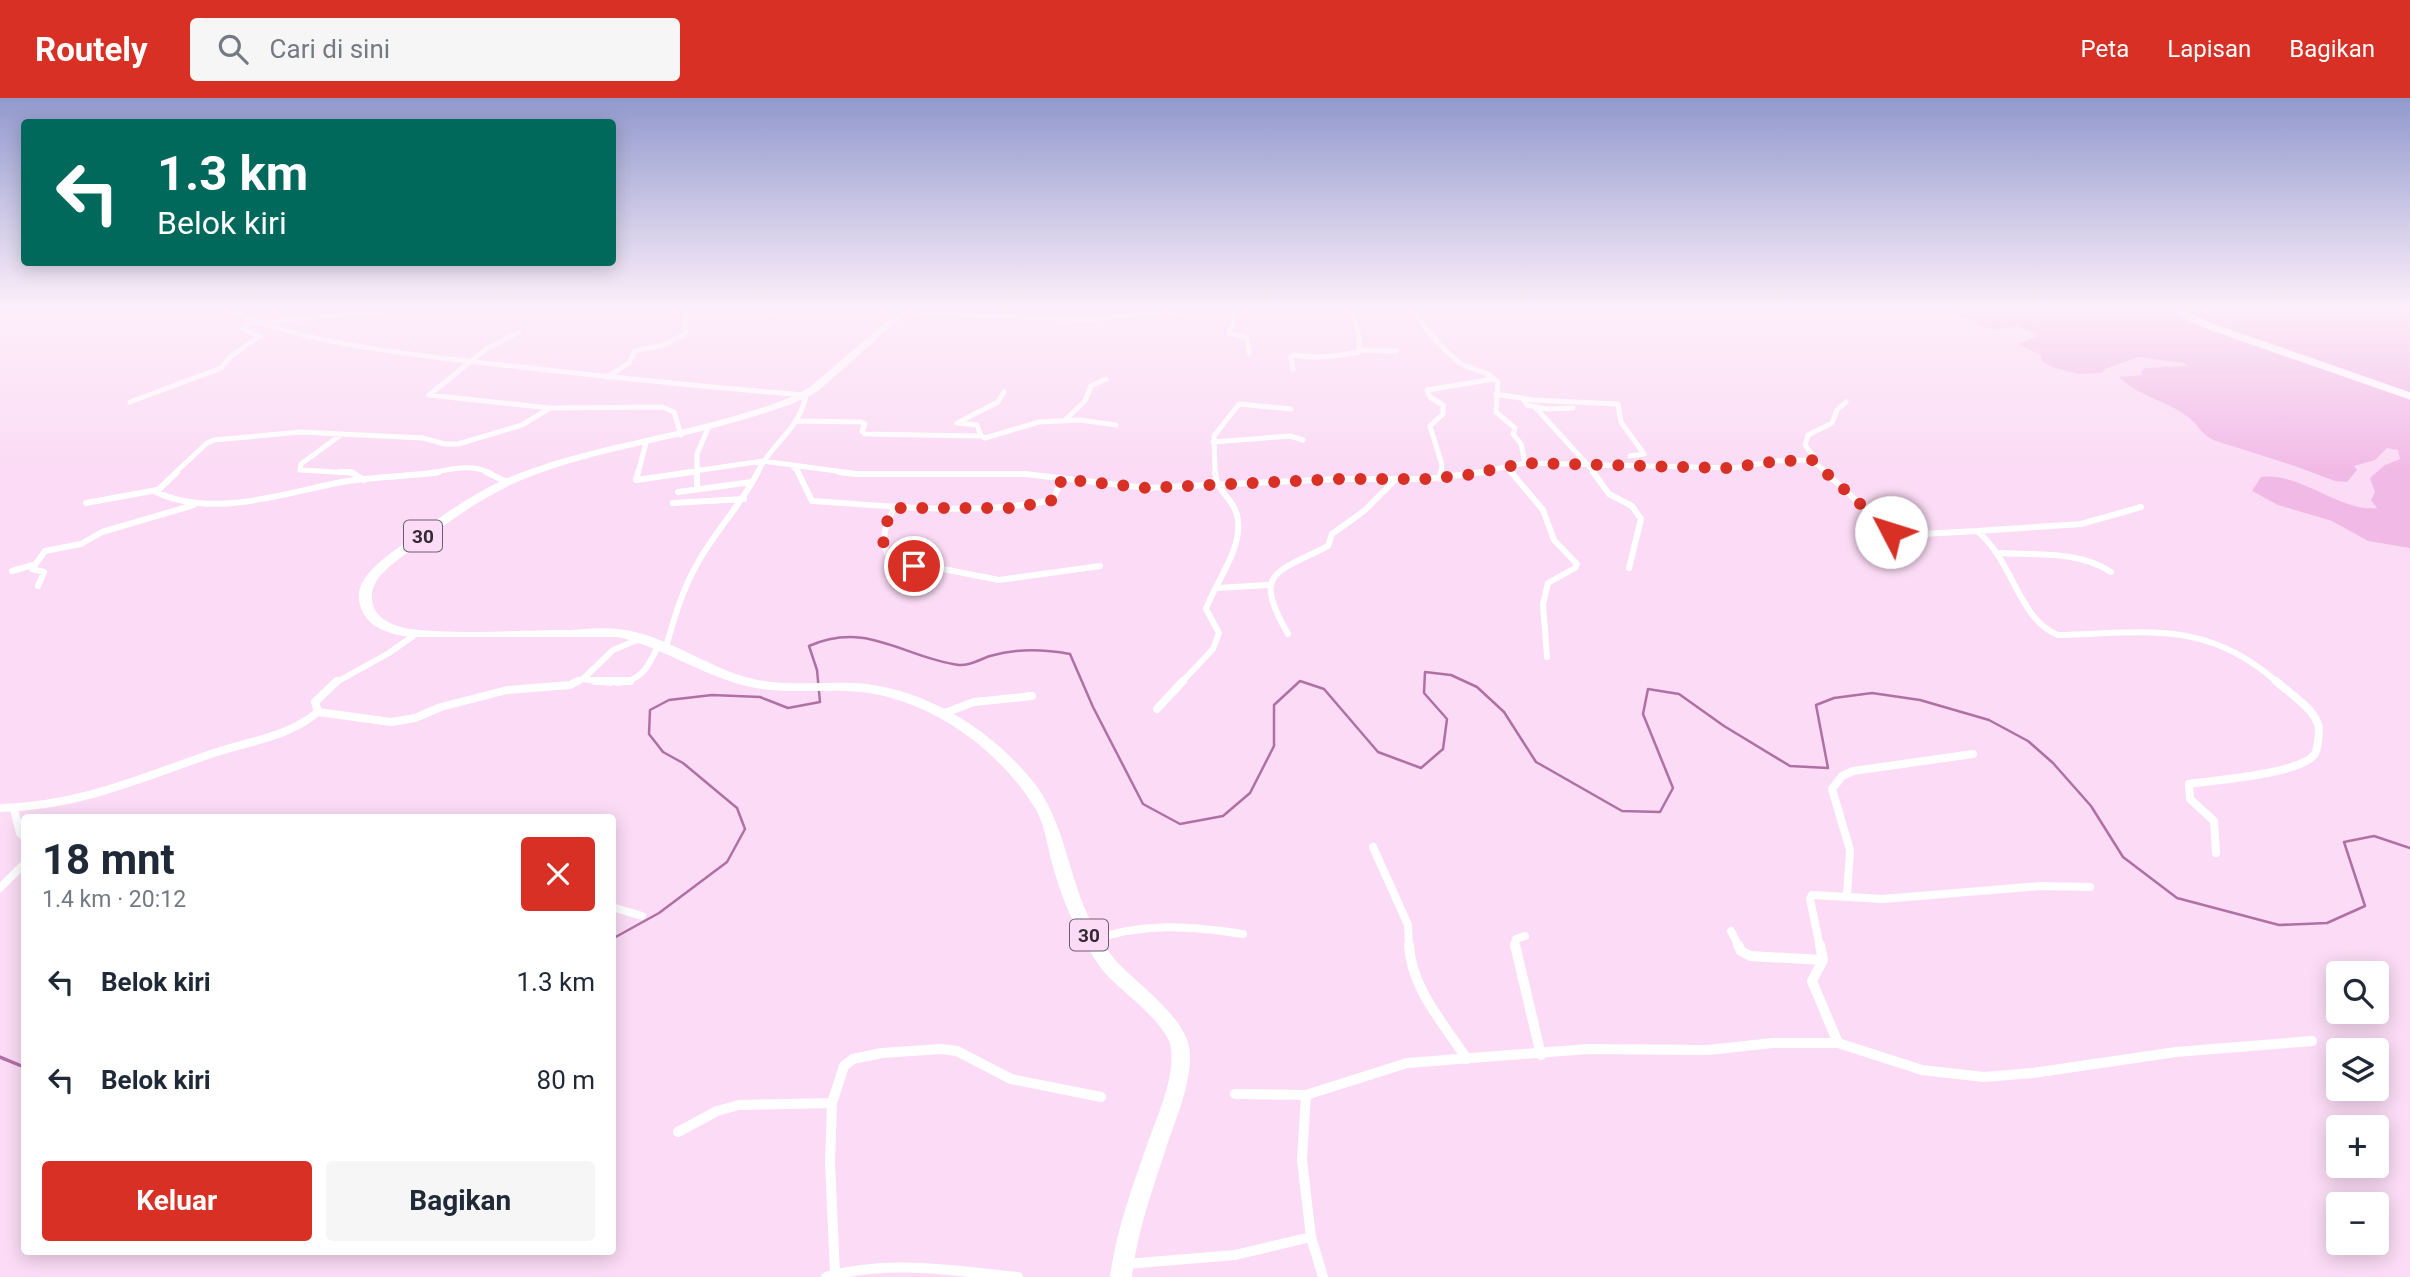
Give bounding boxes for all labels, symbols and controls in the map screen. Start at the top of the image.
search box [190,18,680,81]
text: Routely [35,30,148,69]
icon: search [214,30,252,68]
text: Cari di sini [270,34,390,64]
text: Peta [2081,35,2129,63]
text: Lapisan [2167,35,2251,63]
text: Bagikan [2289,35,2375,63]
text: 1.3 km [157,145,308,202]
icon: left [42,147,133,238]
text: Belok kiri [157,204,287,242]
position arrow [1854,495,1928,569]
road number: 30 [404,520,442,551]
pin [884,536,944,596]
icon: arrive [895,547,933,585]
text: 18 mnt [42,835,175,884]
button: close [521,837,595,911]
text: 1.4 km · 20:12 [42,886,186,913]
road number: 30 [1070,920,1108,950]
map controls [2326,961,2389,1255]
button: search [2326,961,2389,1024]
icon: left [42,963,80,1001]
text: Belok kiri [101,967,211,997]
text: 1.3 km [516,967,595,997]
button: layers [2326,1038,2389,1101]
icon: left [42,1061,80,1099]
text: Belok kiri [101,1065,211,1095]
text: 80 m [537,1065,595,1095]
button: + [2326,1115,2389,1178]
button: Keluar [42,1161,312,1241]
button: Bagikan [326,1161,595,1241]
button: − [2326,1192,2389,1255]

